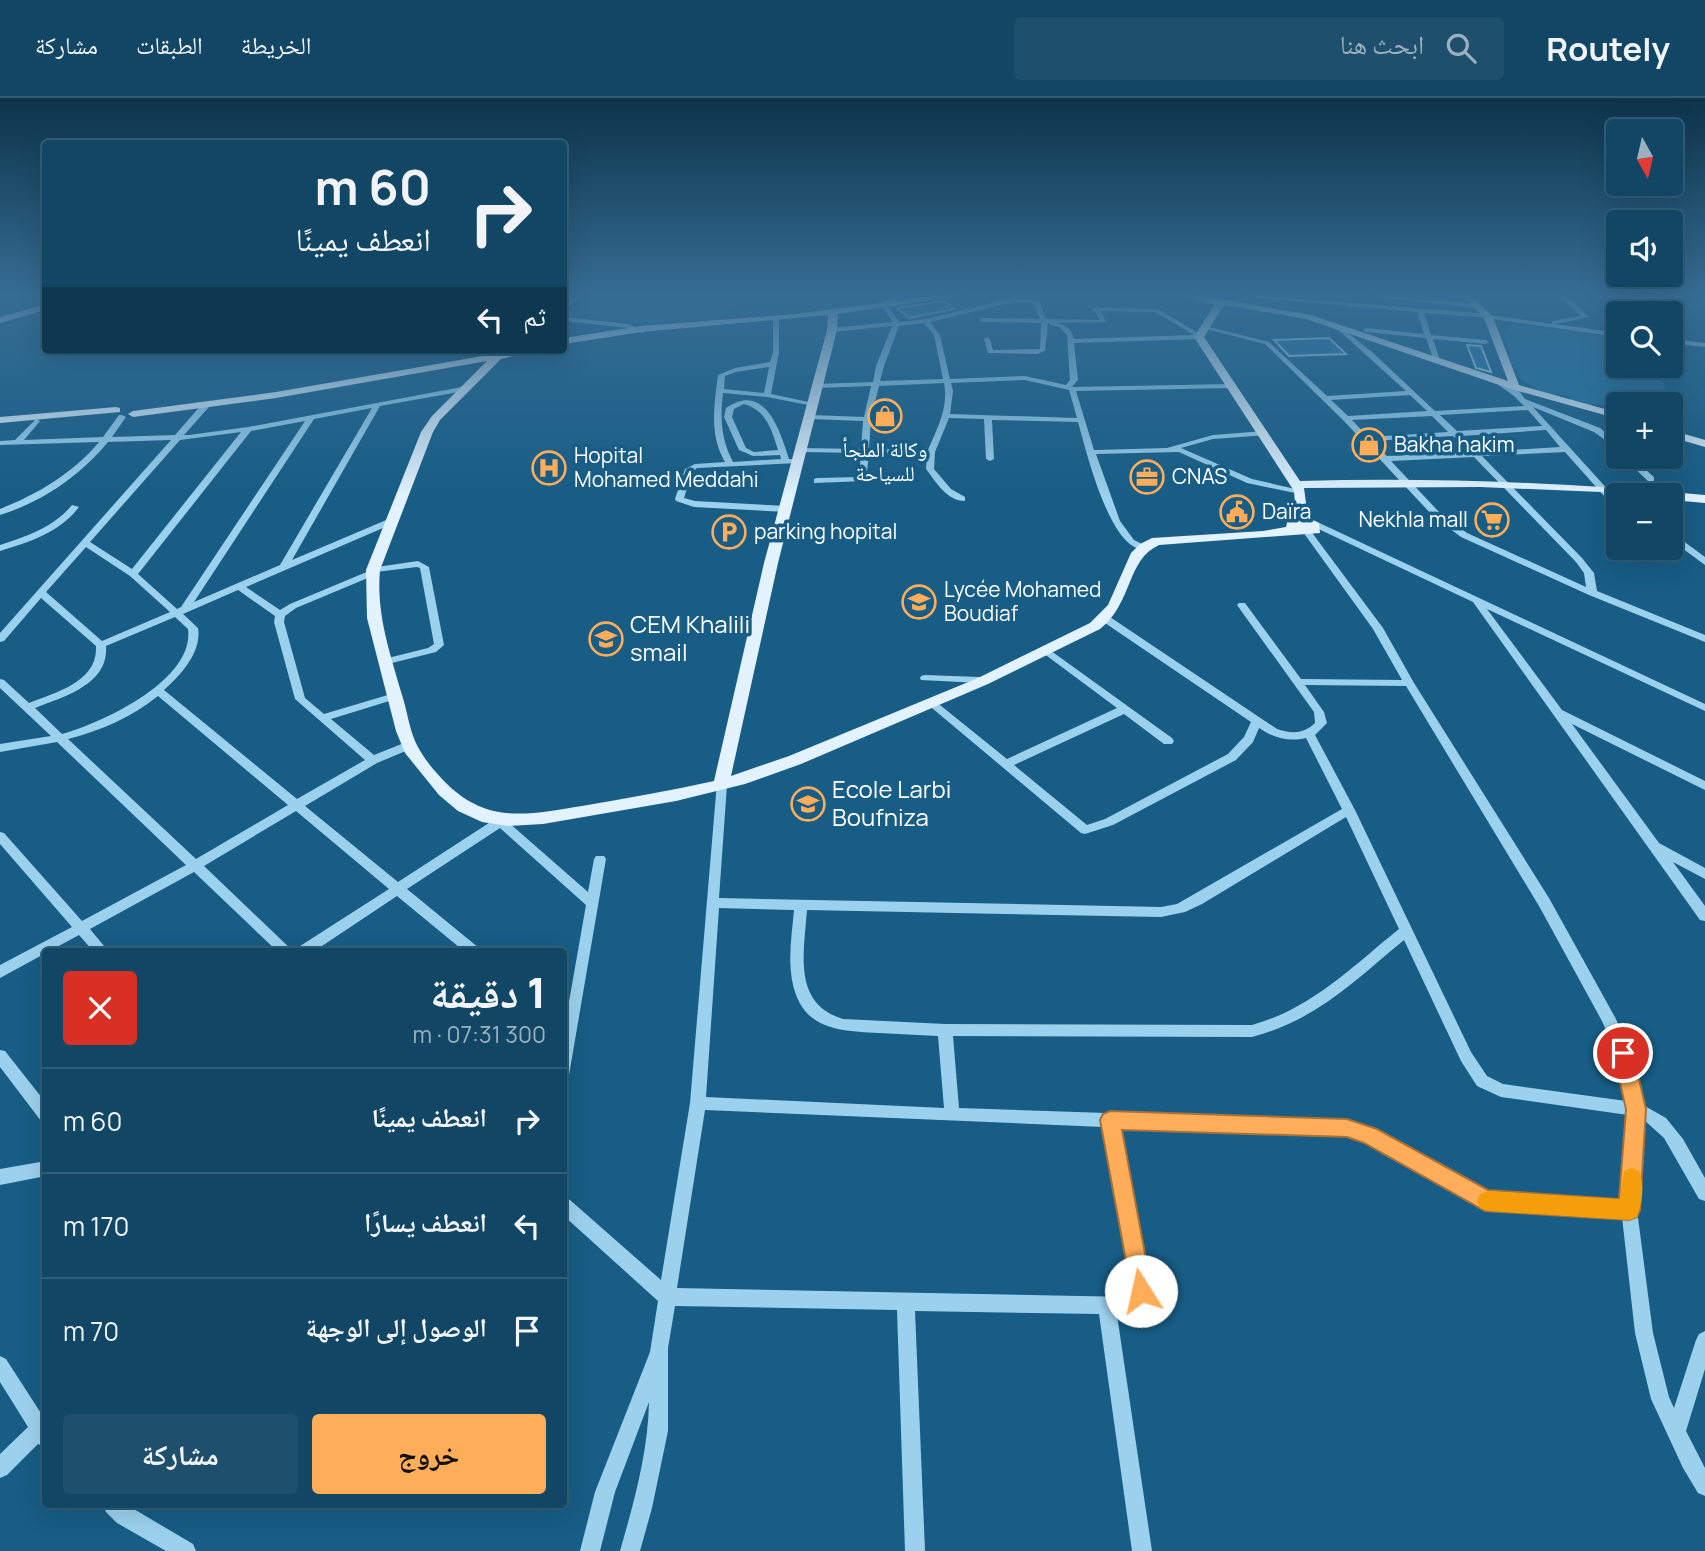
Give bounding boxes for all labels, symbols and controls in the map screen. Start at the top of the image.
search box [1014,17,1504,80]
text: ابحث هنا [1340,26,1424,62]
text: Routely [1546,26,1670,71]
text: مشاركة [35,28,98,61]
text: الطبقات [136,28,203,61]
text: الخريطة [241,28,311,61]
icon: search [1442,29,1480,67]
north arrow [1606,119,1684,196]
map controls [1606,119,1683,560]
text: 60 m [314,153,431,220]
icon: right [455,168,546,259]
button: sound [1606,210,1683,287]
text: انعطف يمينًا [296,217,431,261]
text: ثم [523,298,546,334]
icon: left [471,301,509,339]
button: search [1606,301,1683,378]
button: + [1606,392,1683,469]
shop icon: وكالة الملجأ للسياحة [866,397,904,435]
shop icon: Bakha hakim [1350,426,1388,464]
place label: Bakha hakim [1394,430,1515,458]
place label: وكالة الملجأ للسياحة [843,435,927,487]
place label: Hopital Mohamed Meddahi [574,441,759,493]
hospital icon: Hopital Mohamed Meddahi [530,449,568,487]
office icon: CNAS [1128,458,1166,496]
place label: CNAS [1172,462,1227,490]
button: − [1606,483,1683,560]
public building icon: Daïra [1218,493,1256,531]
place label: Daïra [1262,497,1312,525]
supermarket icon: Nekhla mall [1473,501,1511,539]
place label: Nekhla mall [1358,505,1468,533]
parking icon: parking hopital [710,513,748,551]
place label: parking hopital [754,517,897,545]
place label: Lycée Mohamed Boudiaf [944,575,1101,627]
school or university icon: Lycée Mohamed Boudiaf [900,583,938,621]
place label: CEM Khalili smail [630,607,750,668]
school or university icon: CEM Khalili smail [587,620,625,658]
place label: Ecole Larbi Boufniza [832,772,951,833]
school or university icon: Ecole Larbi Boufniza [789,785,827,823]
text: 1 دقيقة [430,963,546,1021]
button: close [63,971,137,1045]
text: 300 m · 07:31 [413,1018,546,1050]
pin [1593,1023,1653,1083]
icon: arrive [1604,1034,1642,1072]
text: انعطف يمينًا [372,1099,487,1135]
icon: right [508,1102,546,1140]
text: 60 m [63,1103,122,1139]
text: انعطف يسارًا [364,1204,487,1240]
icon: left [508,1207,546,1245]
text: 170 m [63,1208,129,1244]
position arrow [1104,1254,1178,1328]
text: الوصول إلى الوجهة [306,1309,487,1345]
icon: arrive [508,1312,546,1350]
text: 70 m [63,1313,119,1349]
button: مشاركة [63,1414,298,1494]
button: خروج [312,1414,546,1494]

